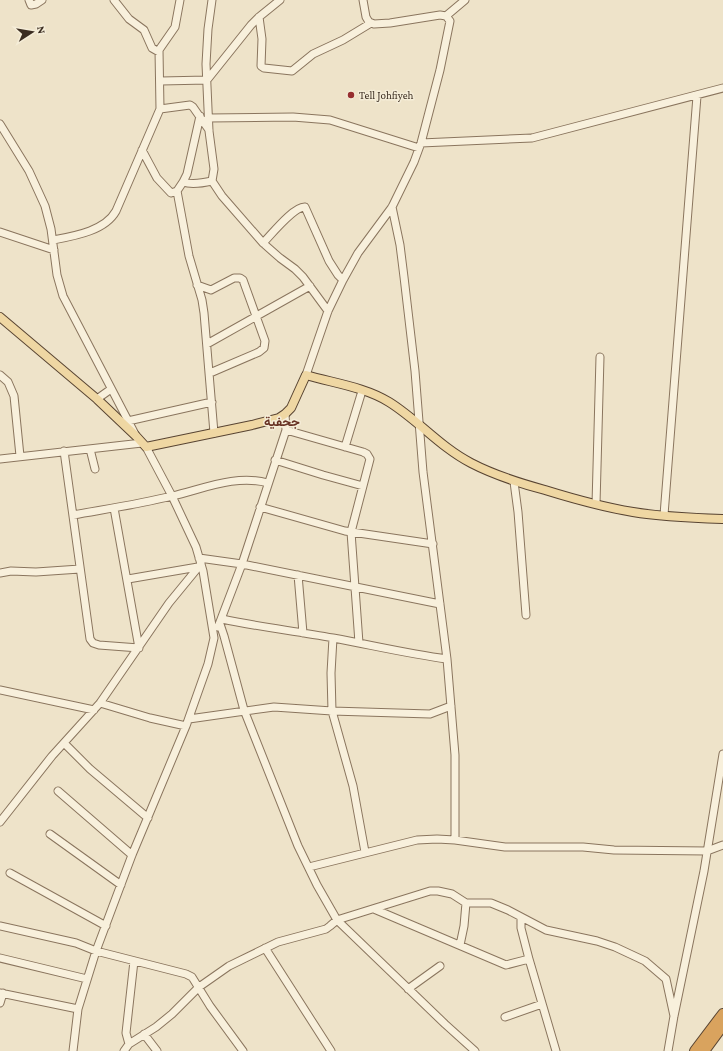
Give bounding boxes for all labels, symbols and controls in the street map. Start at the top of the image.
north arrow [12,12,52,52]
text: N [35,25,49,35]
place label: Tell Johfiyeh [359,89,414,102]
marker: Tell Johfiyeh [346,90,356,100]
district label: جحفية [264,414,300,429]

